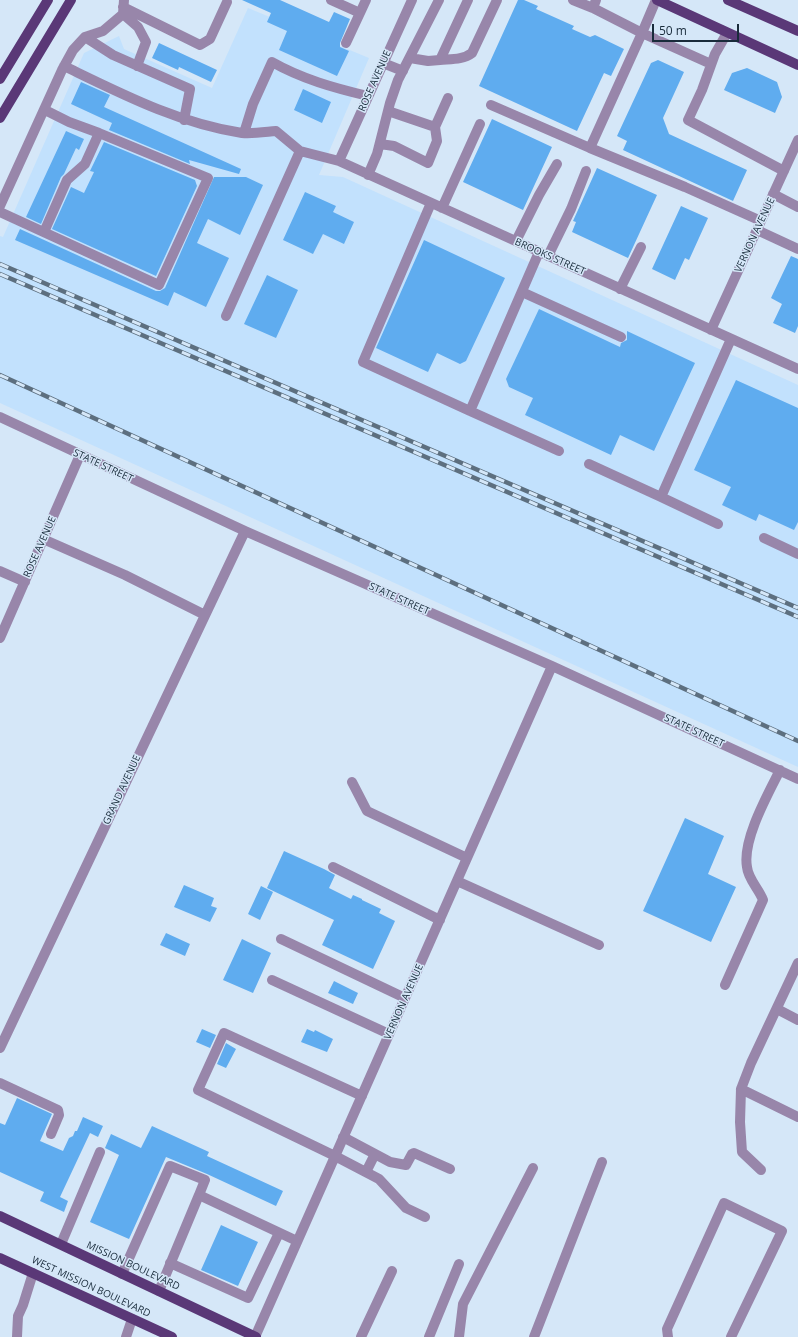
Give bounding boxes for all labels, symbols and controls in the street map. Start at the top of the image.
scale bar [654,16,741,42]
text: 50 m [659,22,687,39]
street label: ROSE AVENUE [356,49,394,113]
street label: VERNON AVENUE [732,196,778,274]
street label: BROOKS STREET [513,236,587,278]
street label: STATE STREET [71,447,135,485]
street label: ROSE AVENUE [21,515,59,579]
street label: STATE STREET [367,580,431,618]
street label: STATE STREET [662,712,726,750]
street label: GRAND AVENUE [101,753,143,827]
street label: VERNON AVENUE [382,962,426,1042]
street label: MISSION BOULEVARD [84,1239,182,1293]
street label: WEST MISSION BOULEVARD [30,1254,152,1320]

